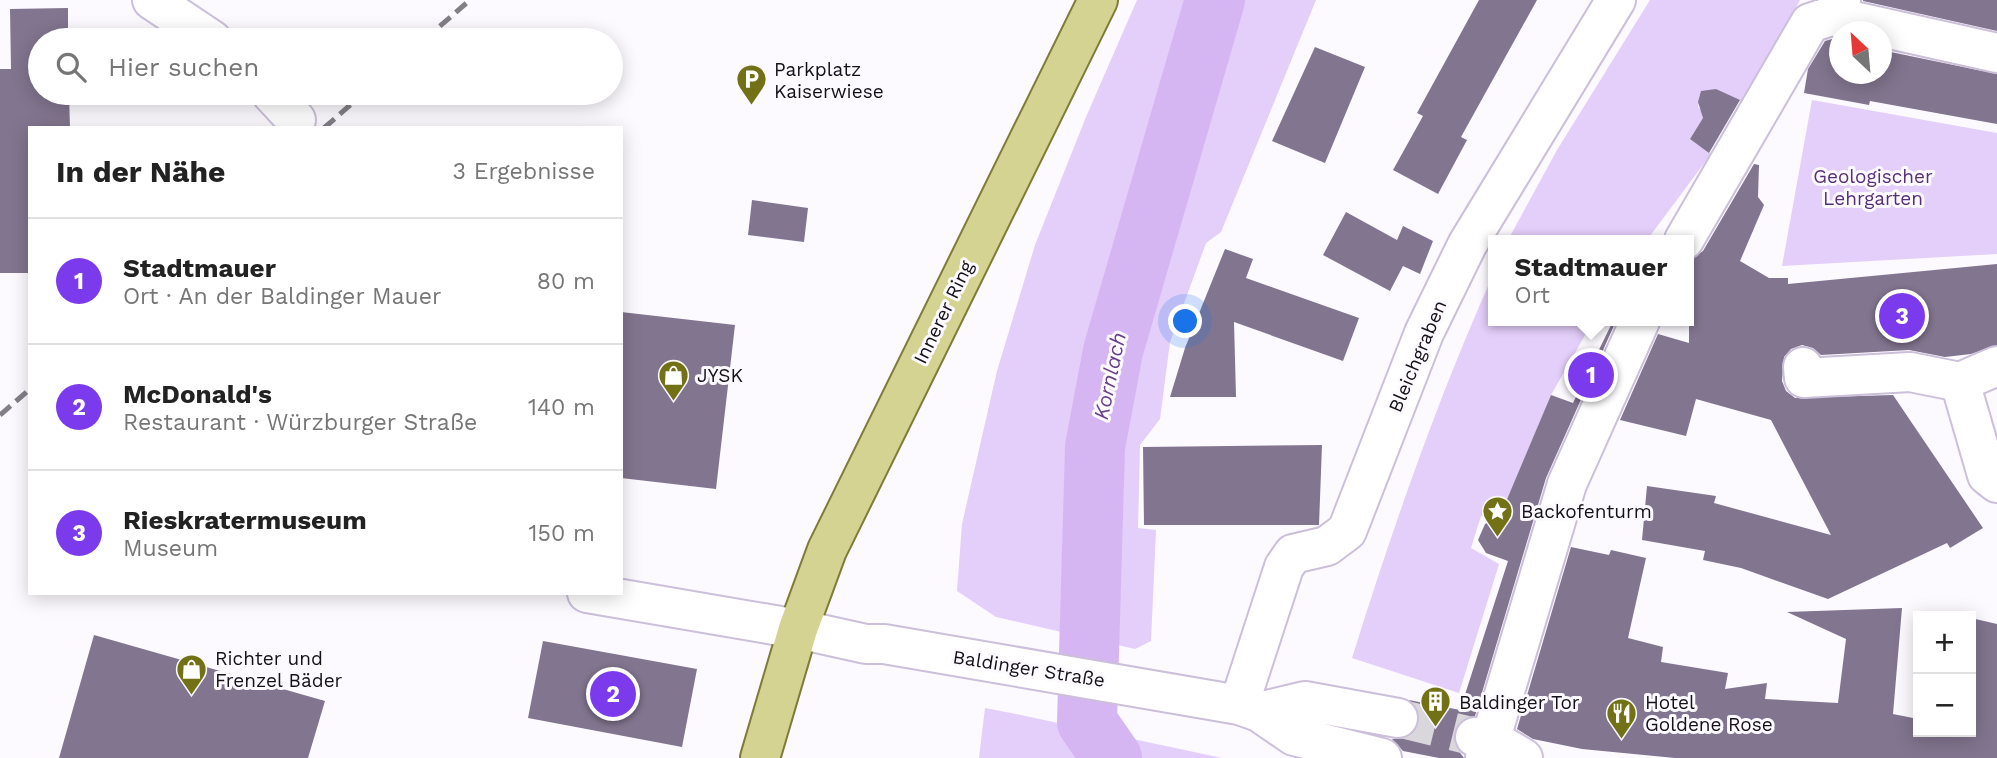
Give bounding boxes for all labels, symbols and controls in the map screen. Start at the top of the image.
north arrow [1829,21,1892,84]
search box [28,28,623,105]
icon: search [52,48,90,86]
text: Hier suchen [108,52,259,82]
place label: Parkplatz Kaiserwiese [774,58,884,103]
parking icon: Parkplatz Kaiserwiese [734,63,768,107]
text: In der Nähe [56,154,225,189]
text: 3 Ergebnisse [452,158,595,185]
park label: Geologischer Lehrgarten [1813,165,1933,210]
popup [1488,235,1694,326]
text: Stadtmauer [1515,252,1667,282]
text: Stadtmauer [123,253,276,283]
street label: Innerer Ring [909,256,979,367]
text: 1 [74,268,84,295]
text: 80 m [537,268,595,295]
text: Ort [1515,282,1550,309]
text: Ort · An der Baldinger Mauer [123,283,441,310]
pin: 3 [1879,290,1925,342]
street label: Bleichgraben [1384,297,1451,416]
your location [1168,304,1202,338]
water label: Kornlach [1088,330,1131,422]
pin: 1 [1568,349,1614,401]
shop icon: JYSK [657,358,691,402]
place label: JYSK [697,364,743,387]
text: McDonald's [123,379,272,409]
text: 2 [72,394,86,421]
text: 140 m [528,394,595,421]
text: Restaurant · Würzburger Straße [123,409,477,436]
place icon: Backofenturm [1481,494,1515,538]
place label: Backofenturm [1521,500,1652,523]
text: Rieskratermuseum [123,505,367,535]
text: 3 [72,520,86,547]
text: 150 m [529,520,595,547]
text: Museum [123,535,218,562]
map controls [1913,611,1976,737]
button: + [1913,611,1976,674]
street label: Baldinger Straße [951,645,1107,692]
place label: Richter und Frenzel Bäder [215,647,343,692]
shop icon: Richter und Frenzel Bäder [175,652,209,696]
pin: 2 [590,668,636,720]
button: − [1913,674,1976,737]
building icon: Baldinger Tor [1419,685,1453,729]
place label: Baldinger Tor [1459,691,1580,714]
place label: Hotel Goldene Rose [1645,691,1773,736]
restaurant icon: Hotel Goldene Rose [1605,696,1639,740]

